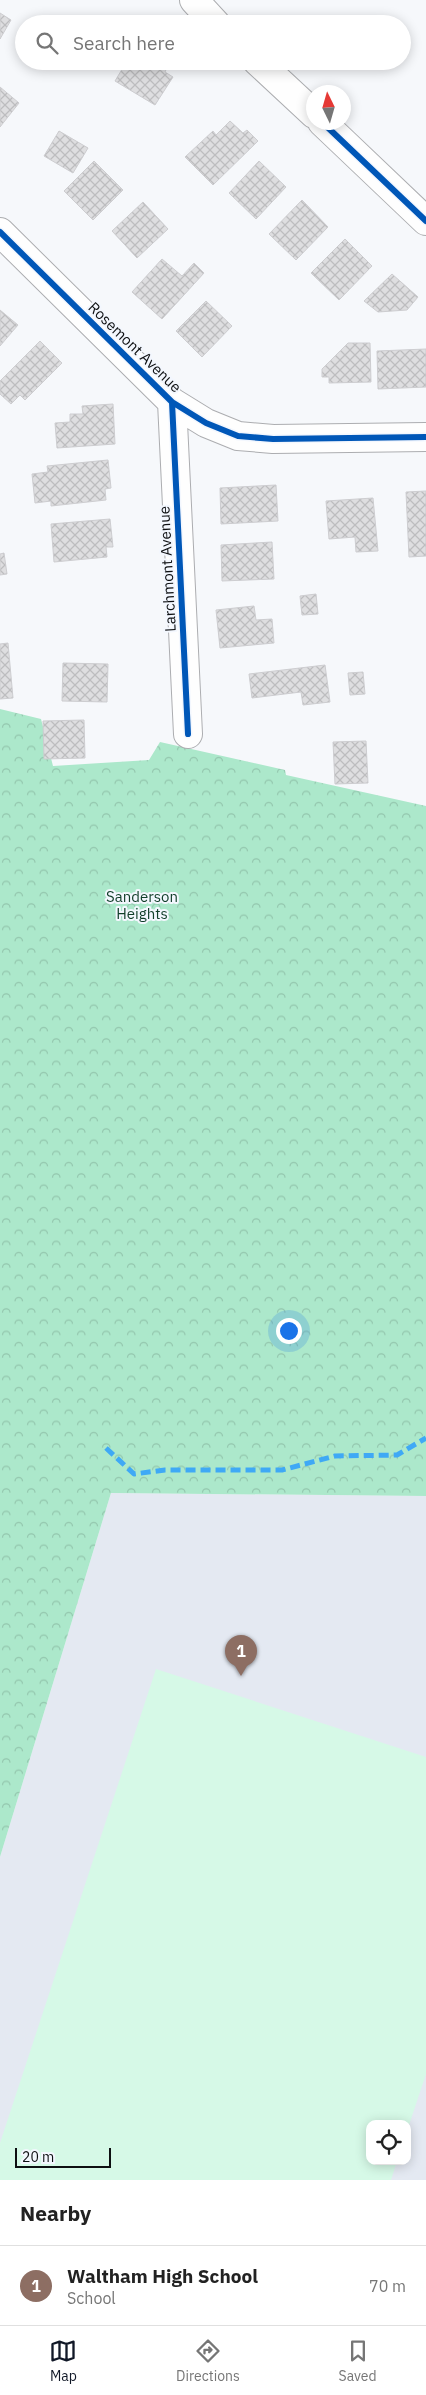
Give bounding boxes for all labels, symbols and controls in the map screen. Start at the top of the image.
search box [15,15,411,70]
icon: search [33,29,61,57]
text: Search here [73,31,175,55]
north arrow [306,85,351,130]
street label: Rosemont Avenue [84,298,186,396]
street label: Larchmont Avenue [154,506,180,632]
park label: Sanderson Heights [106,887,178,923]
your location [276,1318,302,1344]
pin: 1 [225,1635,257,1676]
map controls [366,2120,411,2165]
button: locate [366,2120,411,2165]
scale bar [15,2145,111,2168]
text: 20 m [22,2148,54,2166]
text: Nearby [20,2199,91,2227]
text: Waltham High School [67,2264,258,2288]
text: 1 [31,2276,41,2296]
text: 70 m [369,2276,406,2296]
text: School [67,2288,116,2308]
tab: Map [49,2337,77,2385]
tab: Directions [176,2337,240,2385]
tab: Saved [339,2337,377,2385]

